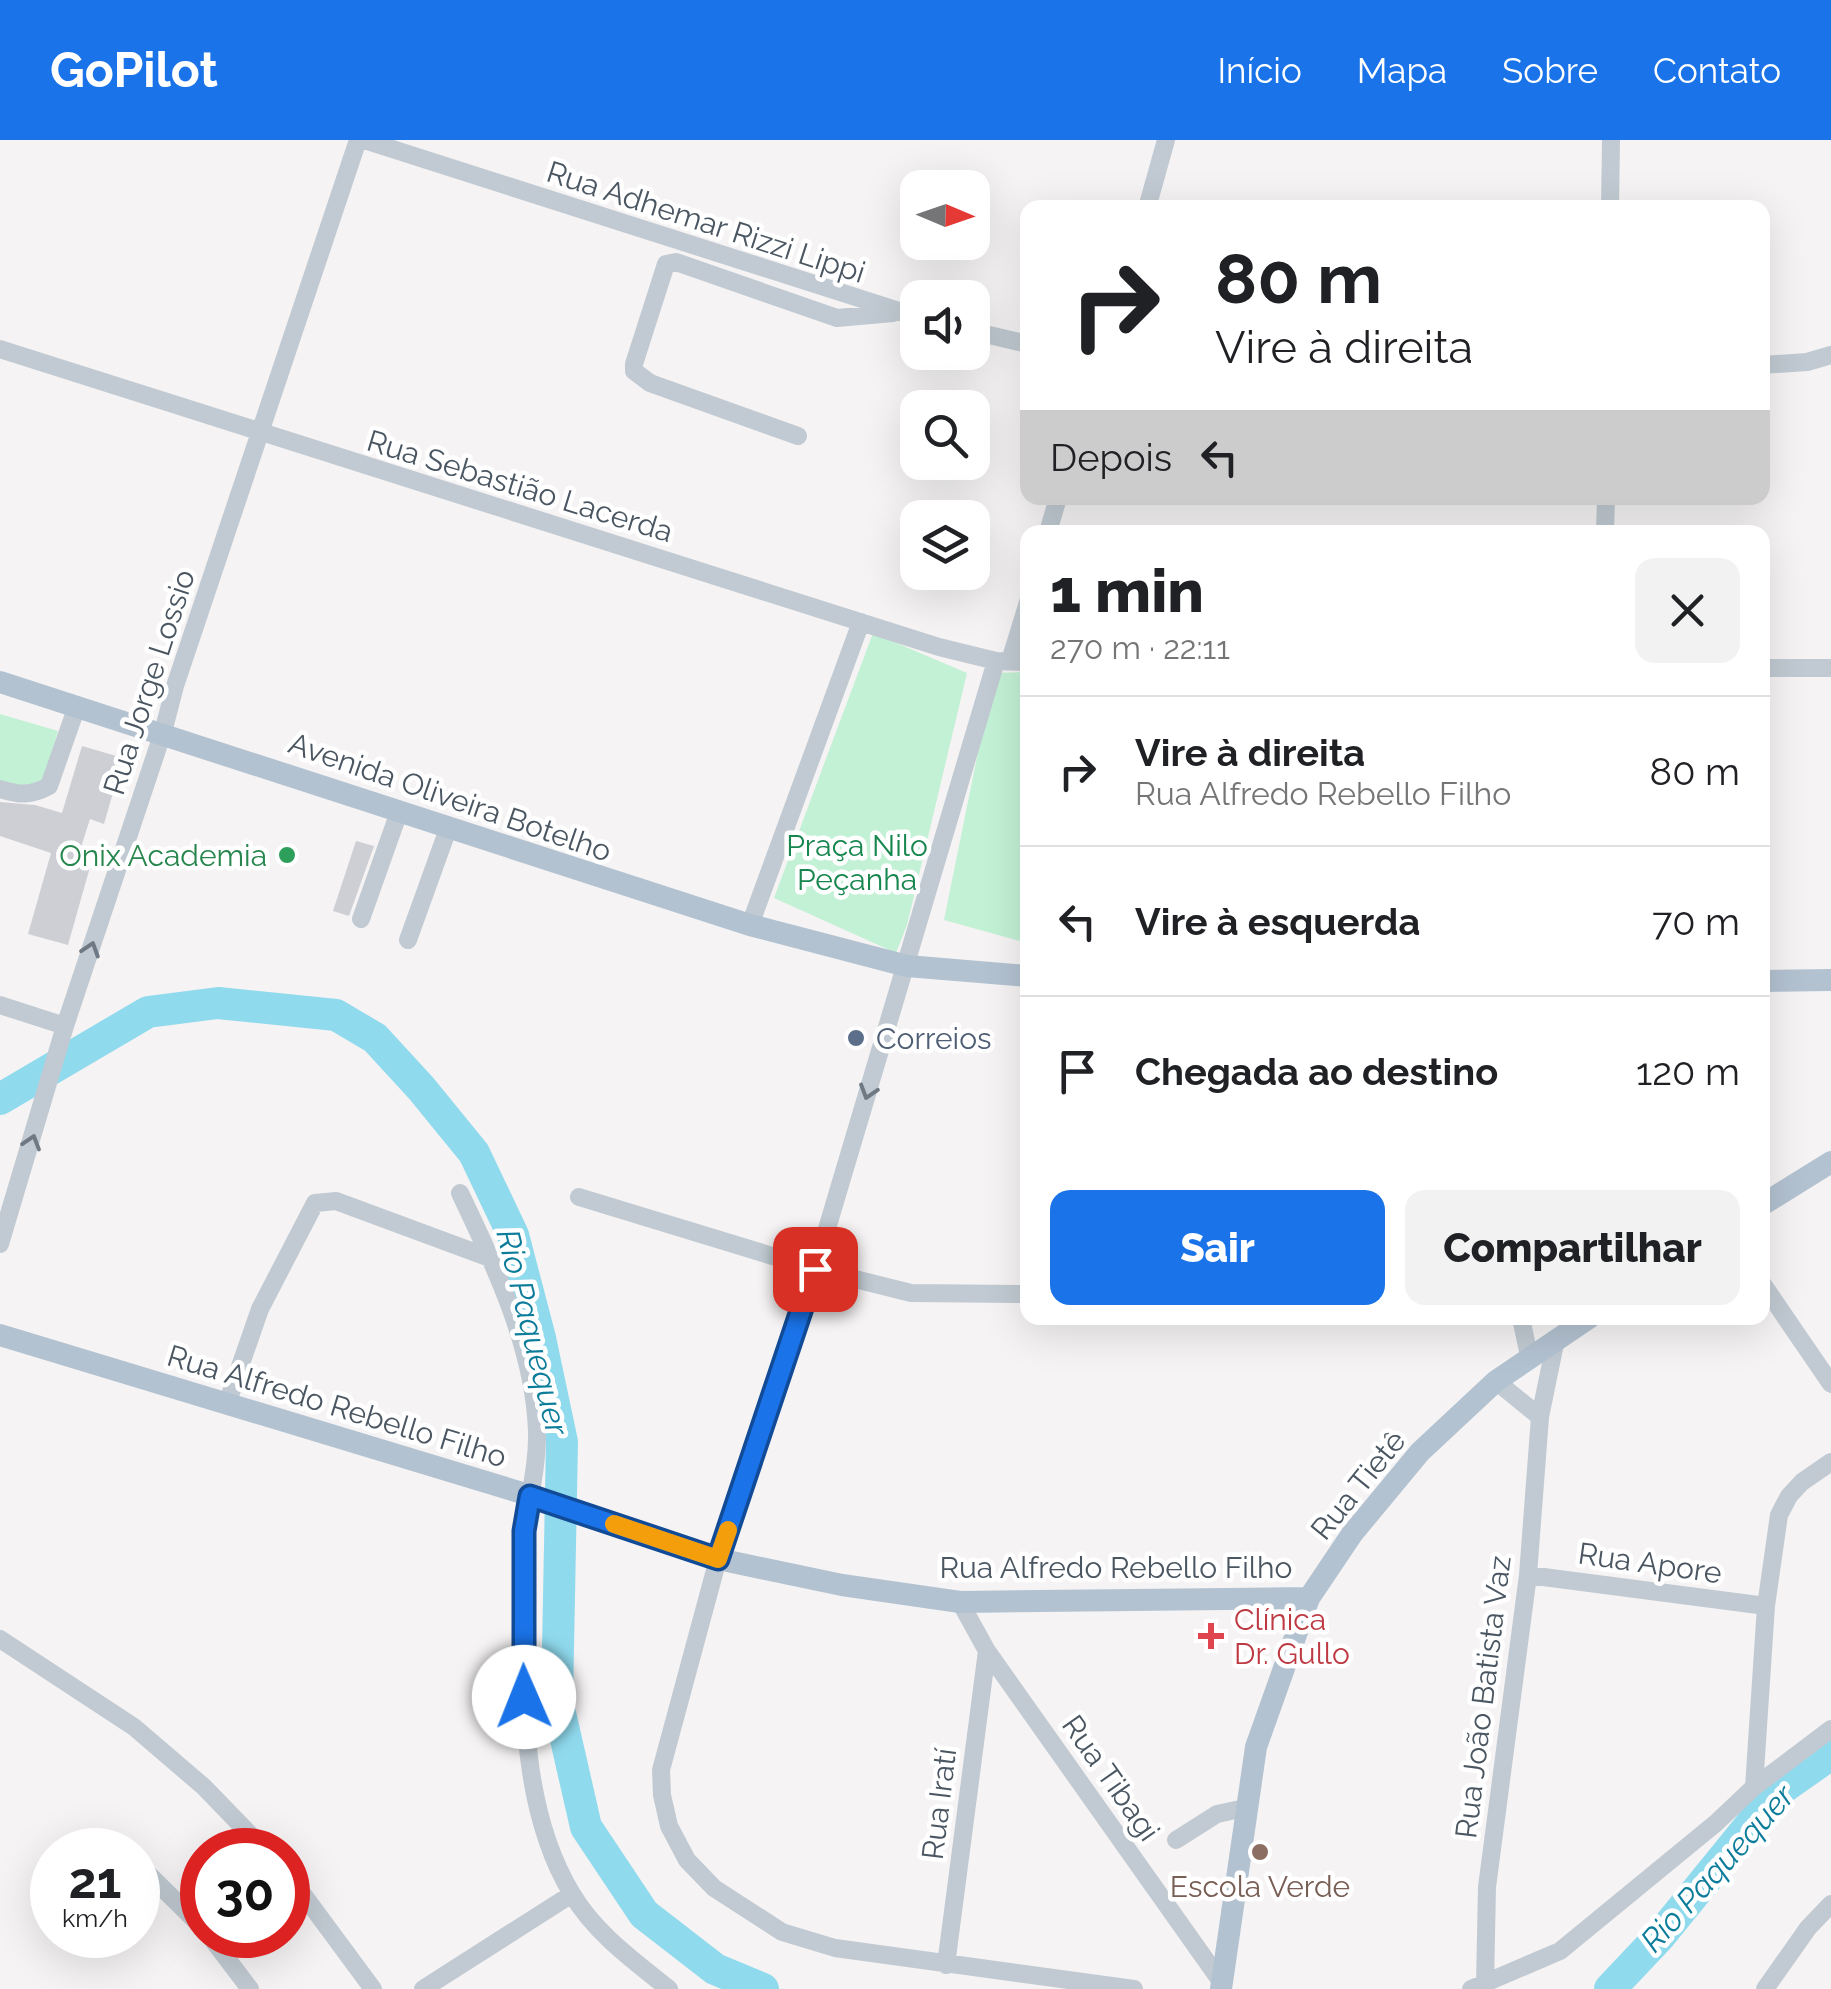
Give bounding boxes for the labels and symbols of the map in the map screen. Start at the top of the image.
street label: Rua Adhemar Rizzi Lippi [542,154,870,290]
north arrow [900,170,990,260]
street label: Rua Sebastião Lacerda [363,423,677,549]
street label: Rua Jorge Lossio [96,565,202,799]
street label: Avenida Oliveira Botelho [284,725,616,869]
park label: Praça Nilo Peçanha [786,828,928,897]
place label: Onix Academia [59,838,267,873]
marker: Onix Academia [276,844,298,866]
one-way arrow [79,941,99,958]
place label: Correios [876,1021,992,1056]
marker: Correios [845,1027,867,1049]
one-way arrow [859,1083,880,1100]
one-way arrow [20,1134,41,1151]
water label: Rio Paquequer [490,1225,577,1440]
pin [773,1227,858,1312]
street label: Rua Alfredo Rebello Filho [163,1338,511,1474]
street label: Rua Tietê [1303,1423,1413,1547]
street label: Rua Apore [1576,1536,1724,1590]
street label: Rua Alfredo Rebello Filho [940,1550,1292,1585]
street label: Rua João Batista Vaz [1448,1554,1518,1840]
place label: Clínica Dr. Gullo [1234,1602,1350,1671]
marker: Clínica Dr. Gullo [1198,1623,1224,1649]
position arrow [472,1645,576,1749]
street label: Rua Tibagi [1055,1709,1167,1847]
street label: Rua Iratí [915,1746,963,1862]
water label: Rio Paquequer [1633,1777,1802,1959]
speed limit sign: 30 [180,1828,310,1958]
marker: Escola Verde [1249,1841,1271,1863]
place label: Escola Verde [1170,1869,1350,1904]

